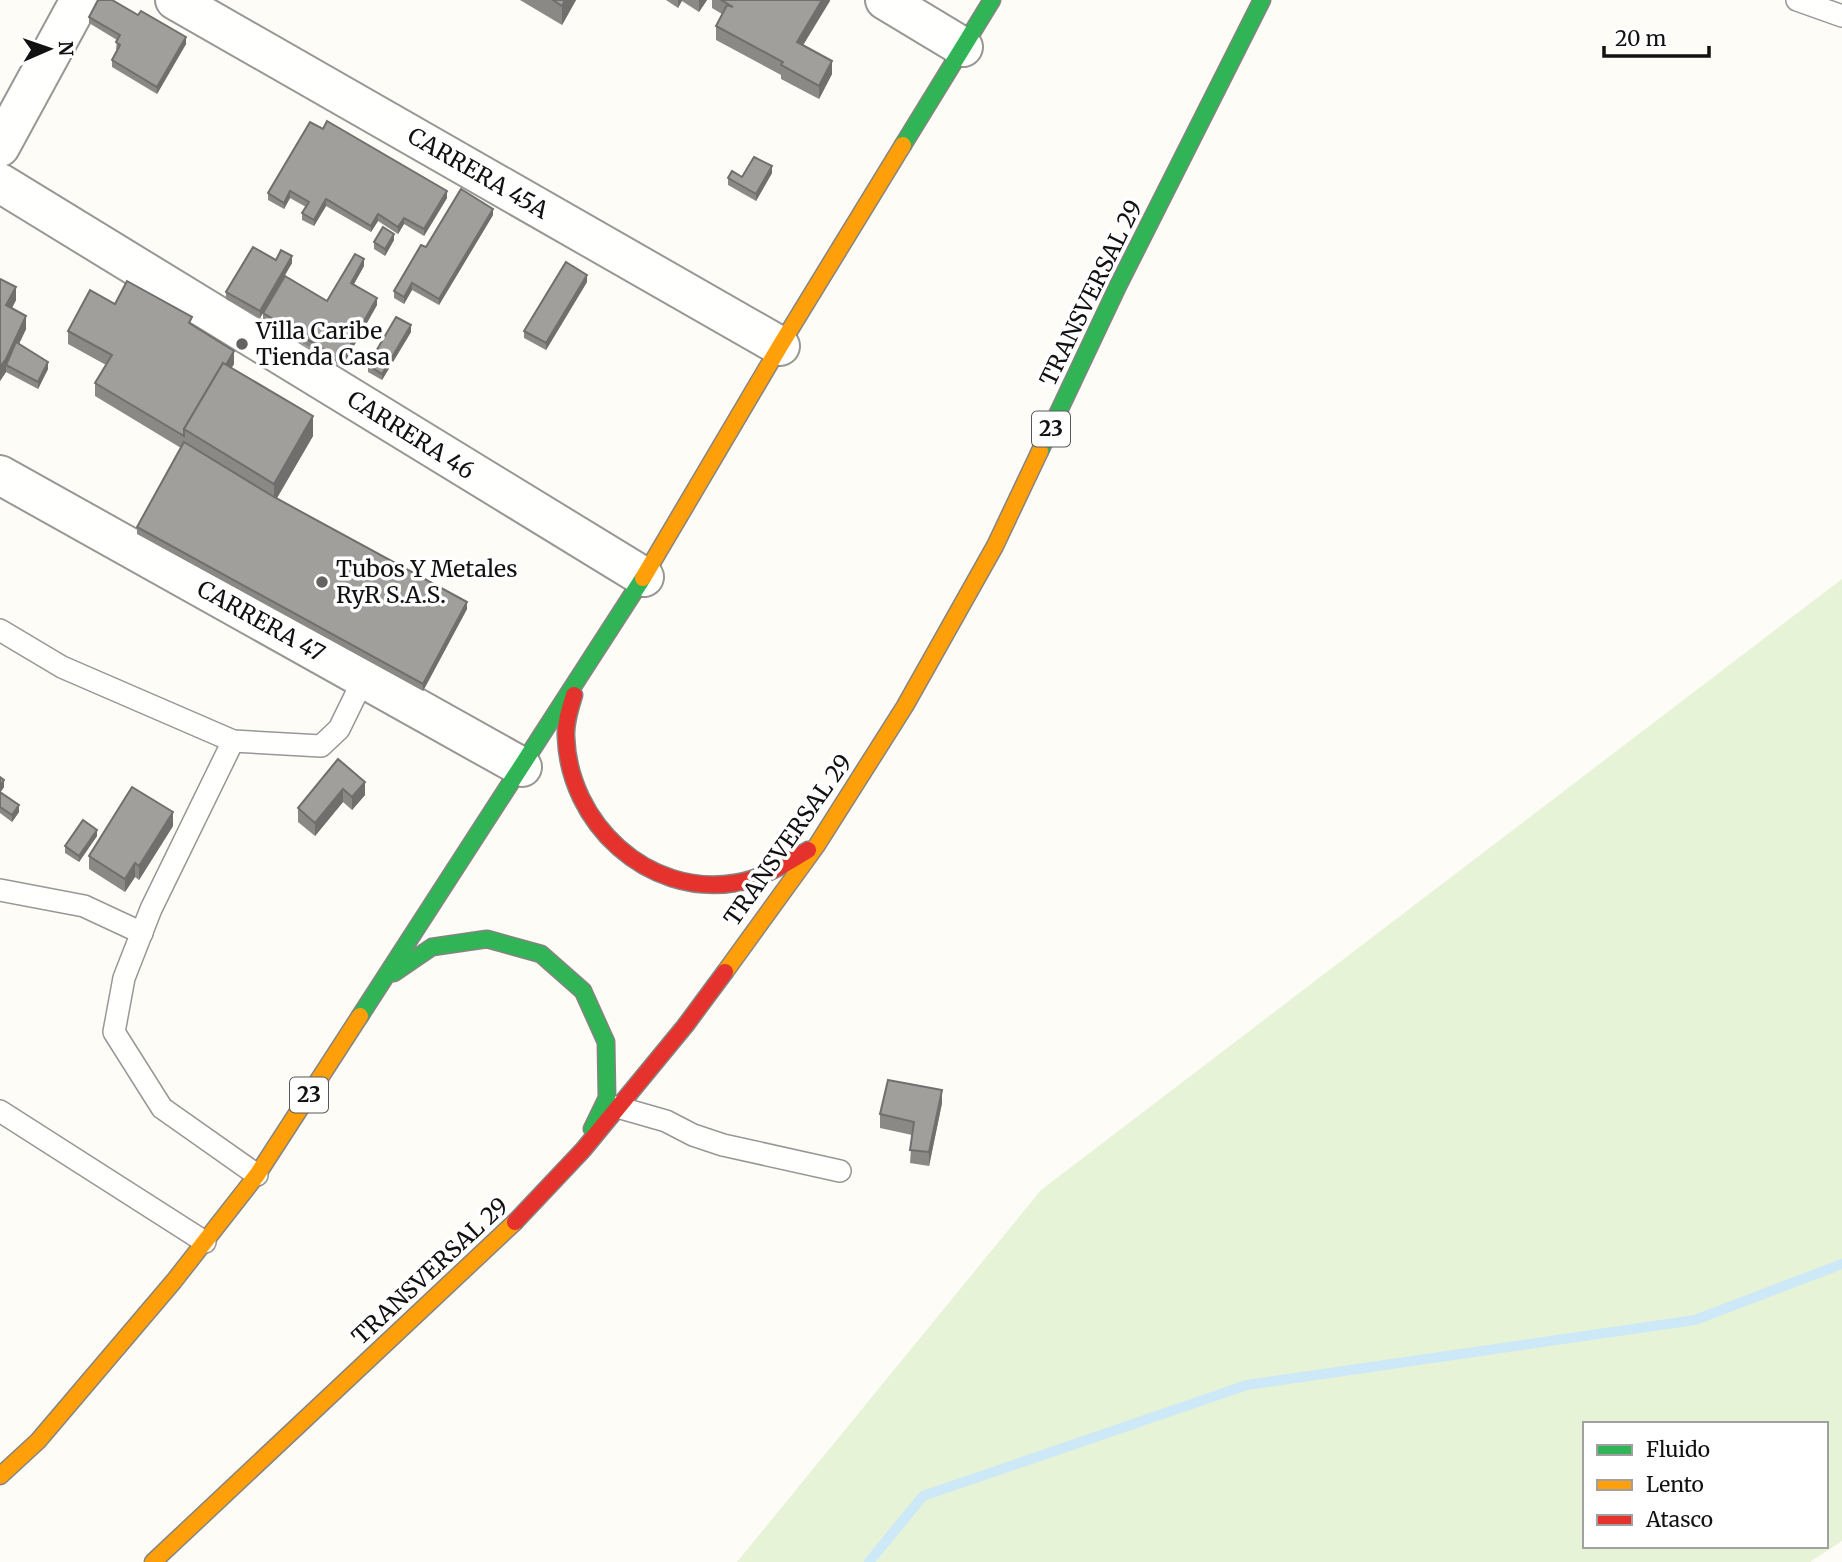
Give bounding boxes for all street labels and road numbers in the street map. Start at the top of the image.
street label: CARRERA 45A [403,121,554,225]
street label: TRANSVERSAL 29 [1033,195,1148,390]
street label: CARRERA 46 [342,384,480,485]
road number: 23 [1032,412,1070,446]
street label: CARRERA 47 [192,574,330,667]
street label: TRANSVERSAL 29 [718,748,858,931]
road number: 23 [290,1078,328,1112]
street label: TRANSVERSAL 29 [346,1191,514,1350]

